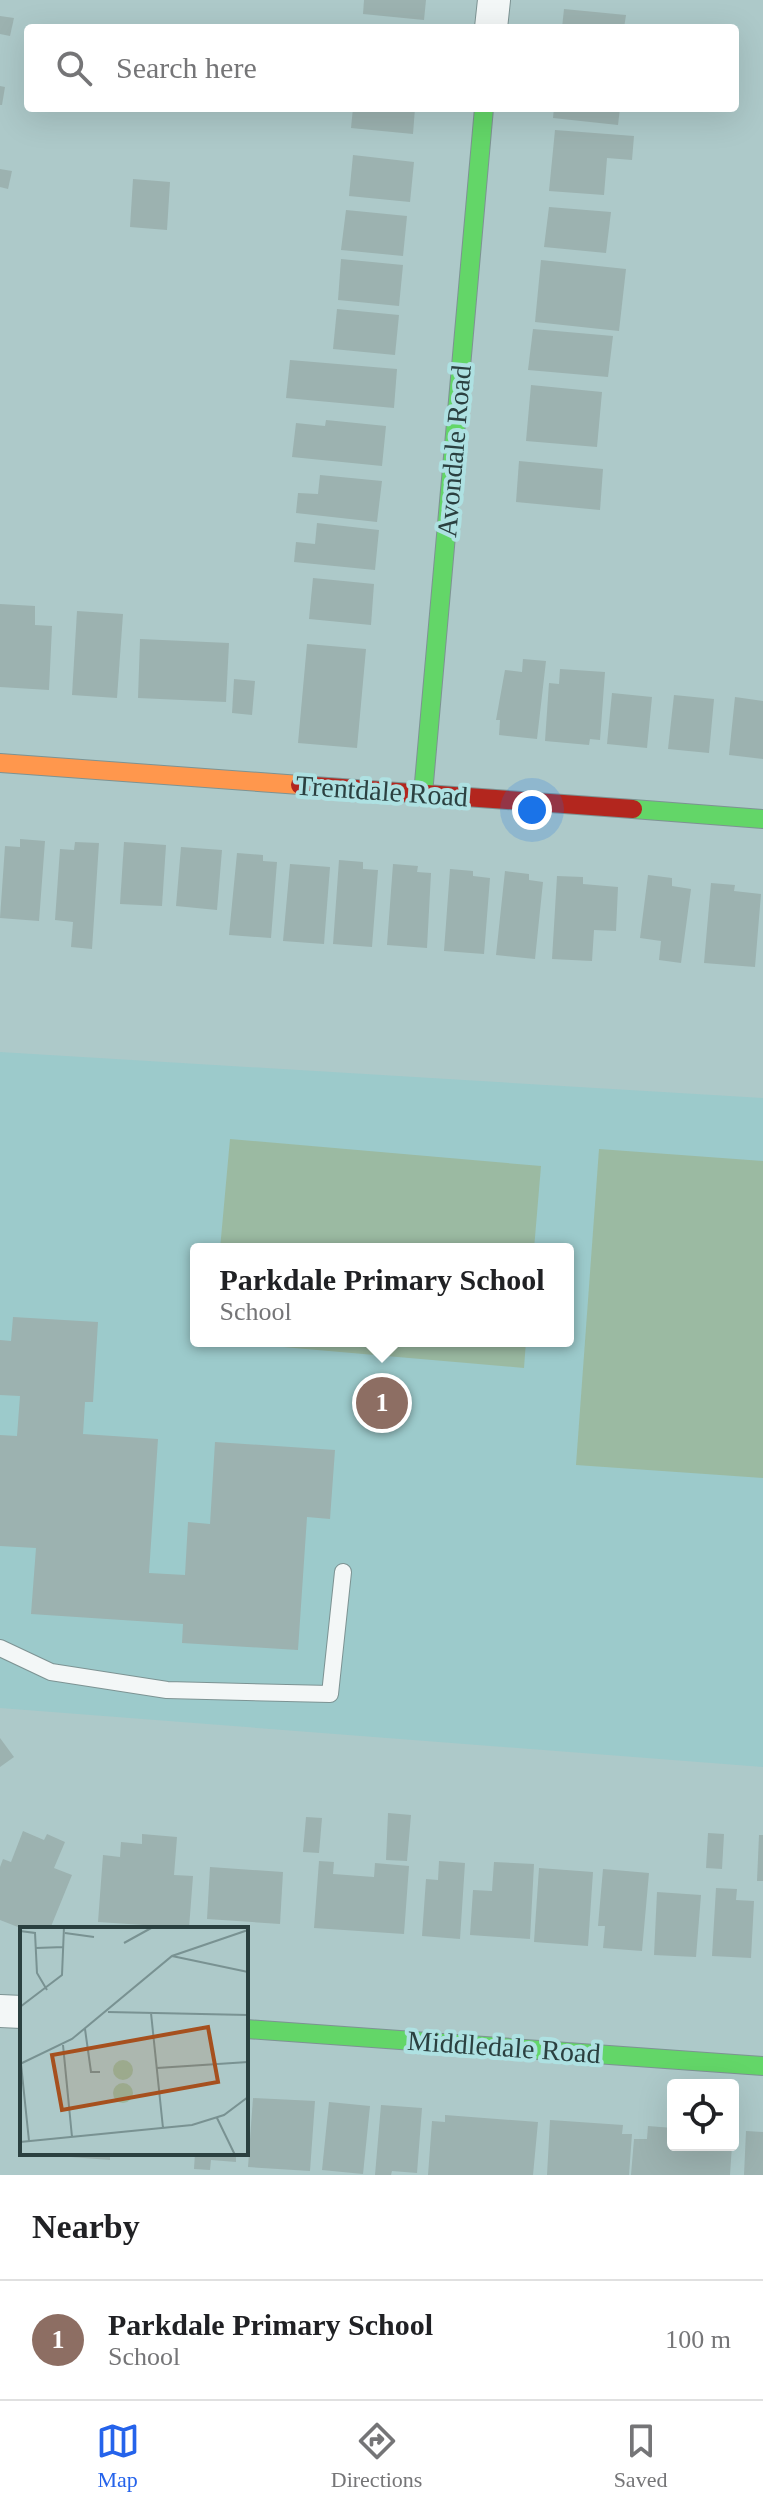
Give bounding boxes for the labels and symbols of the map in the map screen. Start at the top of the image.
street label: Avondale Road [431,364,477,538]
street label: Trentdale Road [295,770,469,812]
your location [512,790,552,830]
pin: 1 [356,1373,408,1433]
inset map [20,1927,248,2155]
street label: Middledale Road [406,2025,602,2069]

